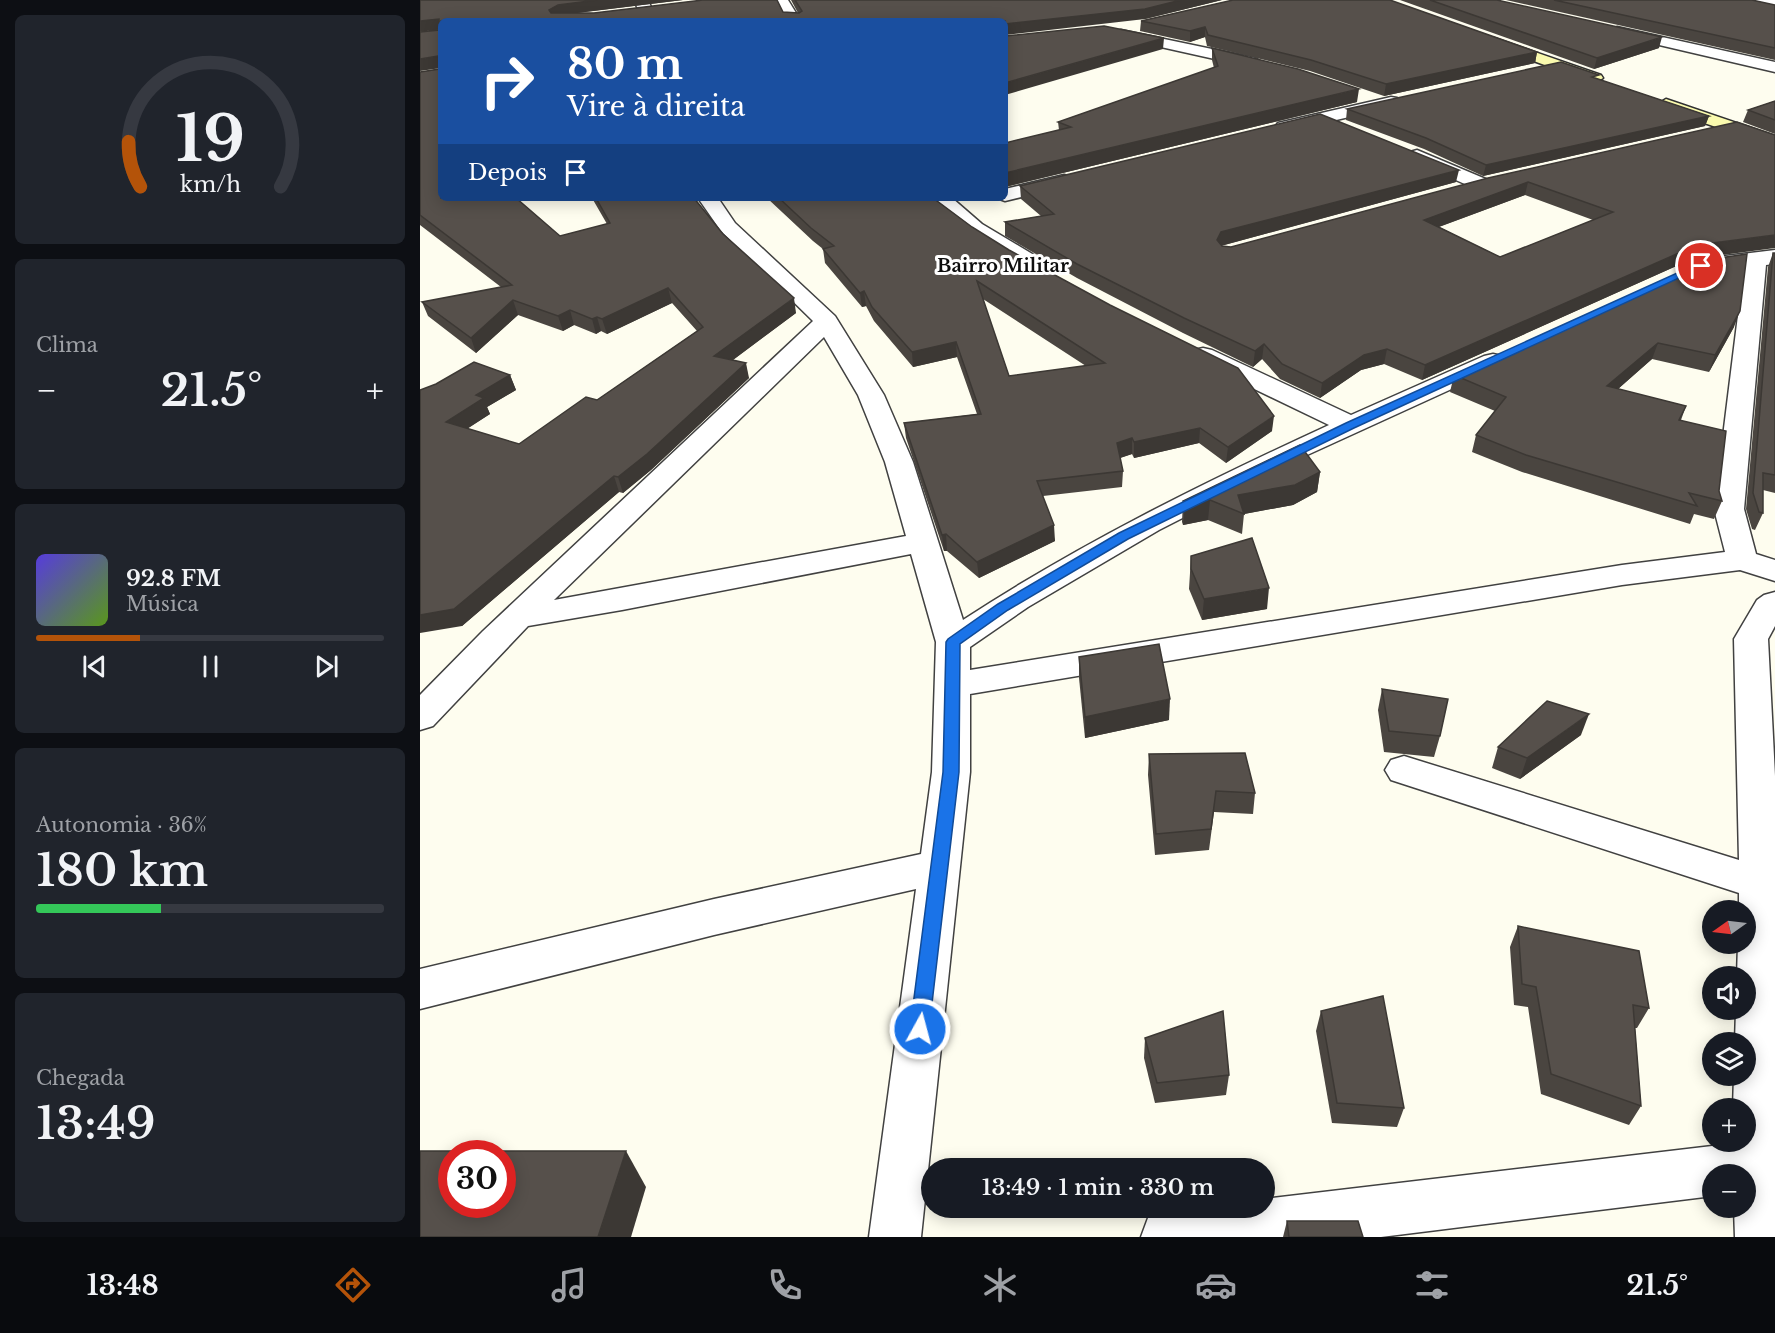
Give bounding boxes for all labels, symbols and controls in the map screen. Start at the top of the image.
text: 80 m [567,38,683,90]
icon: right [468,42,546,120]
text: Vire à direita [567,90,745,123]
text: 19 [175,100,245,178]
icon: arrive [559,156,592,189]
text: Depois [468,159,547,186]
text: km/h [180,171,241,198]
pin [1675,240,1726,291]
icon: arrive [1684,249,1717,282]
district label: Bairro Militar [937,255,1069,277]
text: Clima [36,333,98,357]
text: 21.5° [160,362,262,418]
text: − [36,370,57,411]
text: + [366,370,384,411]
text: 92.8 FM [126,565,221,592]
text: Música [126,592,199,616]
icon: previous [78,650,111,683]
icon: pause [194,650,227,683]
icon: next [310,650,343,683]
text: Autonomia · 36% [36,813,207,837]
text: 180 km [36,842,208,898]
north arrow [1702,900,1756,954]
map controls [1702,900,1756,1218]
button: sound [1702,966,1756,1020]
position arrow [888,997,952,1061]
button: layers [1702,1032,1756,1086]
text: Chegada [36,1066,125,1090]
text: 13:49 [36,1095,156,1151]
button: + [1702,1098,1756,1152]
speed limit sign: 30 [438,1140,516,1218]
button: − [1702,1164,1756,1218]
text: 13:49 · 1 min · 330 m [982,1174,1214,1201]
icon: directions [332,1264,374,1306]
icon: music [548,1264,590,1306]
icon: phone [764,1264,806,1306]
icon: climate [979,1264,1021,1306]
icon: car [1195,1264,1237,1306]
icon: filters [1411,1264,1453,1306]
text: 13:48 [87,1269,159,1302]
text: 21.5° [1627,1269,1688,1302]

